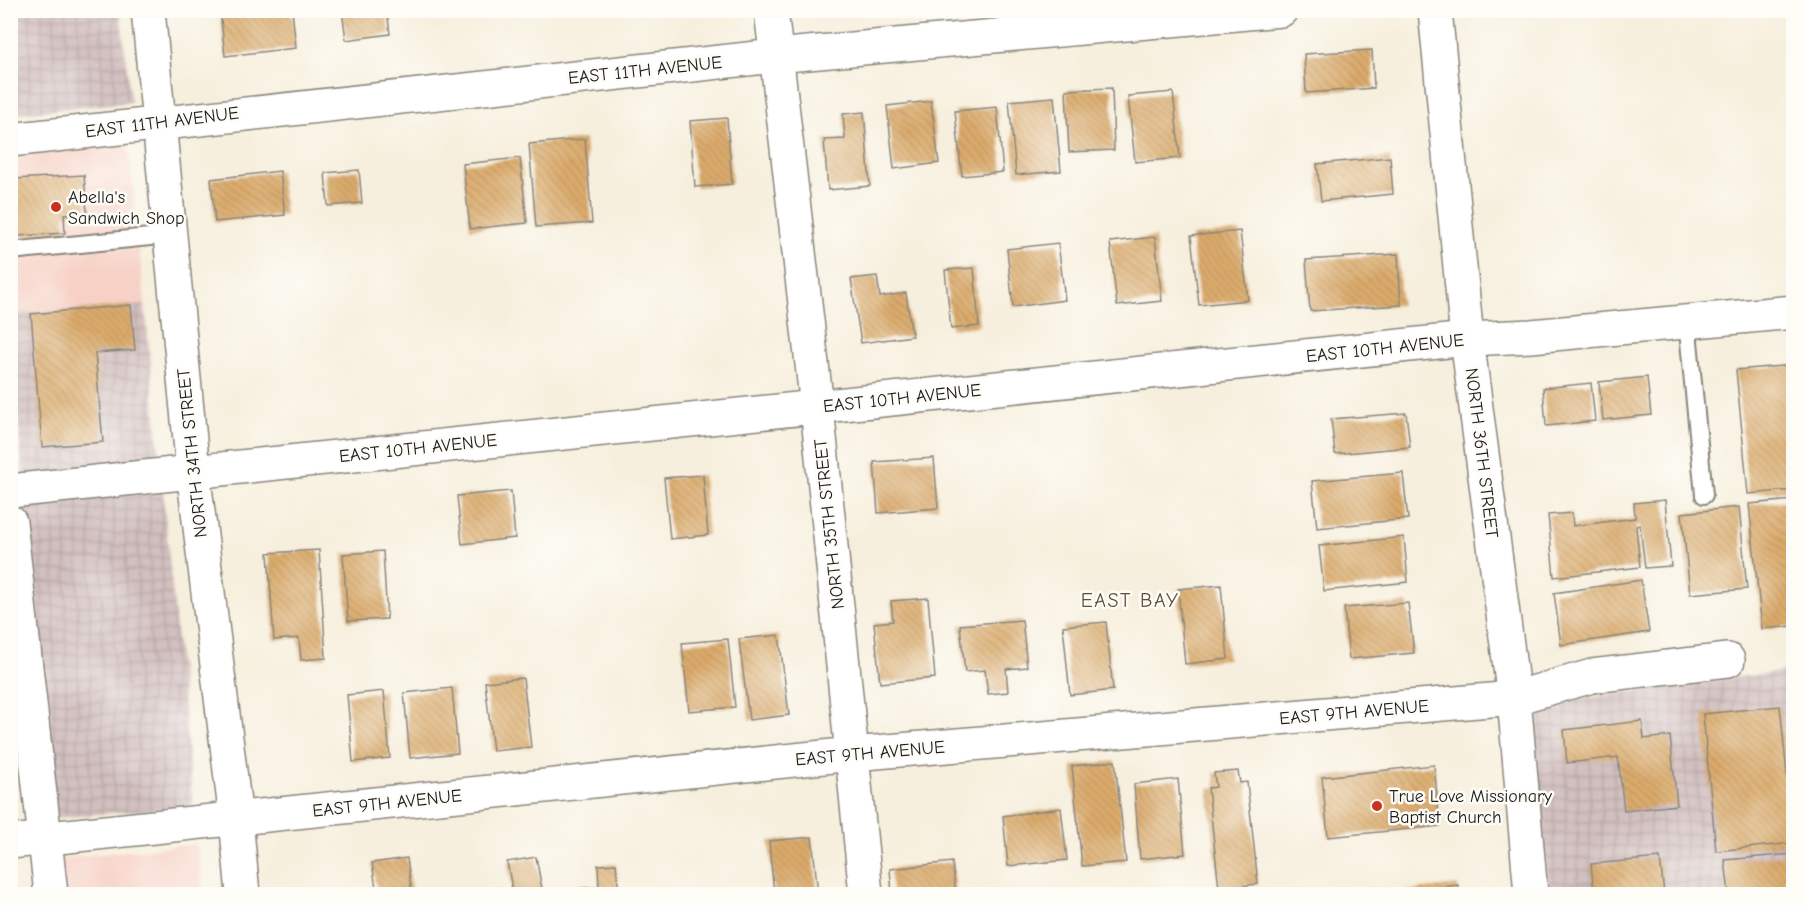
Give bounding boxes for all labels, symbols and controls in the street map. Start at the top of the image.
street label: EAST 11TH AVENUE [567,52,723,89]
street label: EAST 11TH AVENUE [84,103,240,142]
place label: Abella's Sandwich Shop [68,187,185,229]
marker: Abella's Sandwich Shop [49,200,63,214]
street label: EAST 10TH AVENUE [1305,330,1465,367]
street label: NORTH 34TH STREET [173,367,212,539]
street label: NORTH 36TH STREET [1461,367,1502,540]
street label: EAST 10TH AVENUE [822,380,982,417]
street label: EAST 10TH AVENUE [338,430,498,467]
street label: NORTH 35TH STREET [810,437,849,610]
district label: EAST BAY [1081,589,1179,612]
street label: EAST 9TH AVENUE [1278,695,1430,729]
street label: EAST 9TH AVENUE [794,736,946,770]
street label: EAST 9TH AVENUE [311,785,463,822]
place label: True Love Missionary Baptist Church [1389,786,1553,828]
marker: True Love Missionary Baptist Church [1370,799,1384,813]

